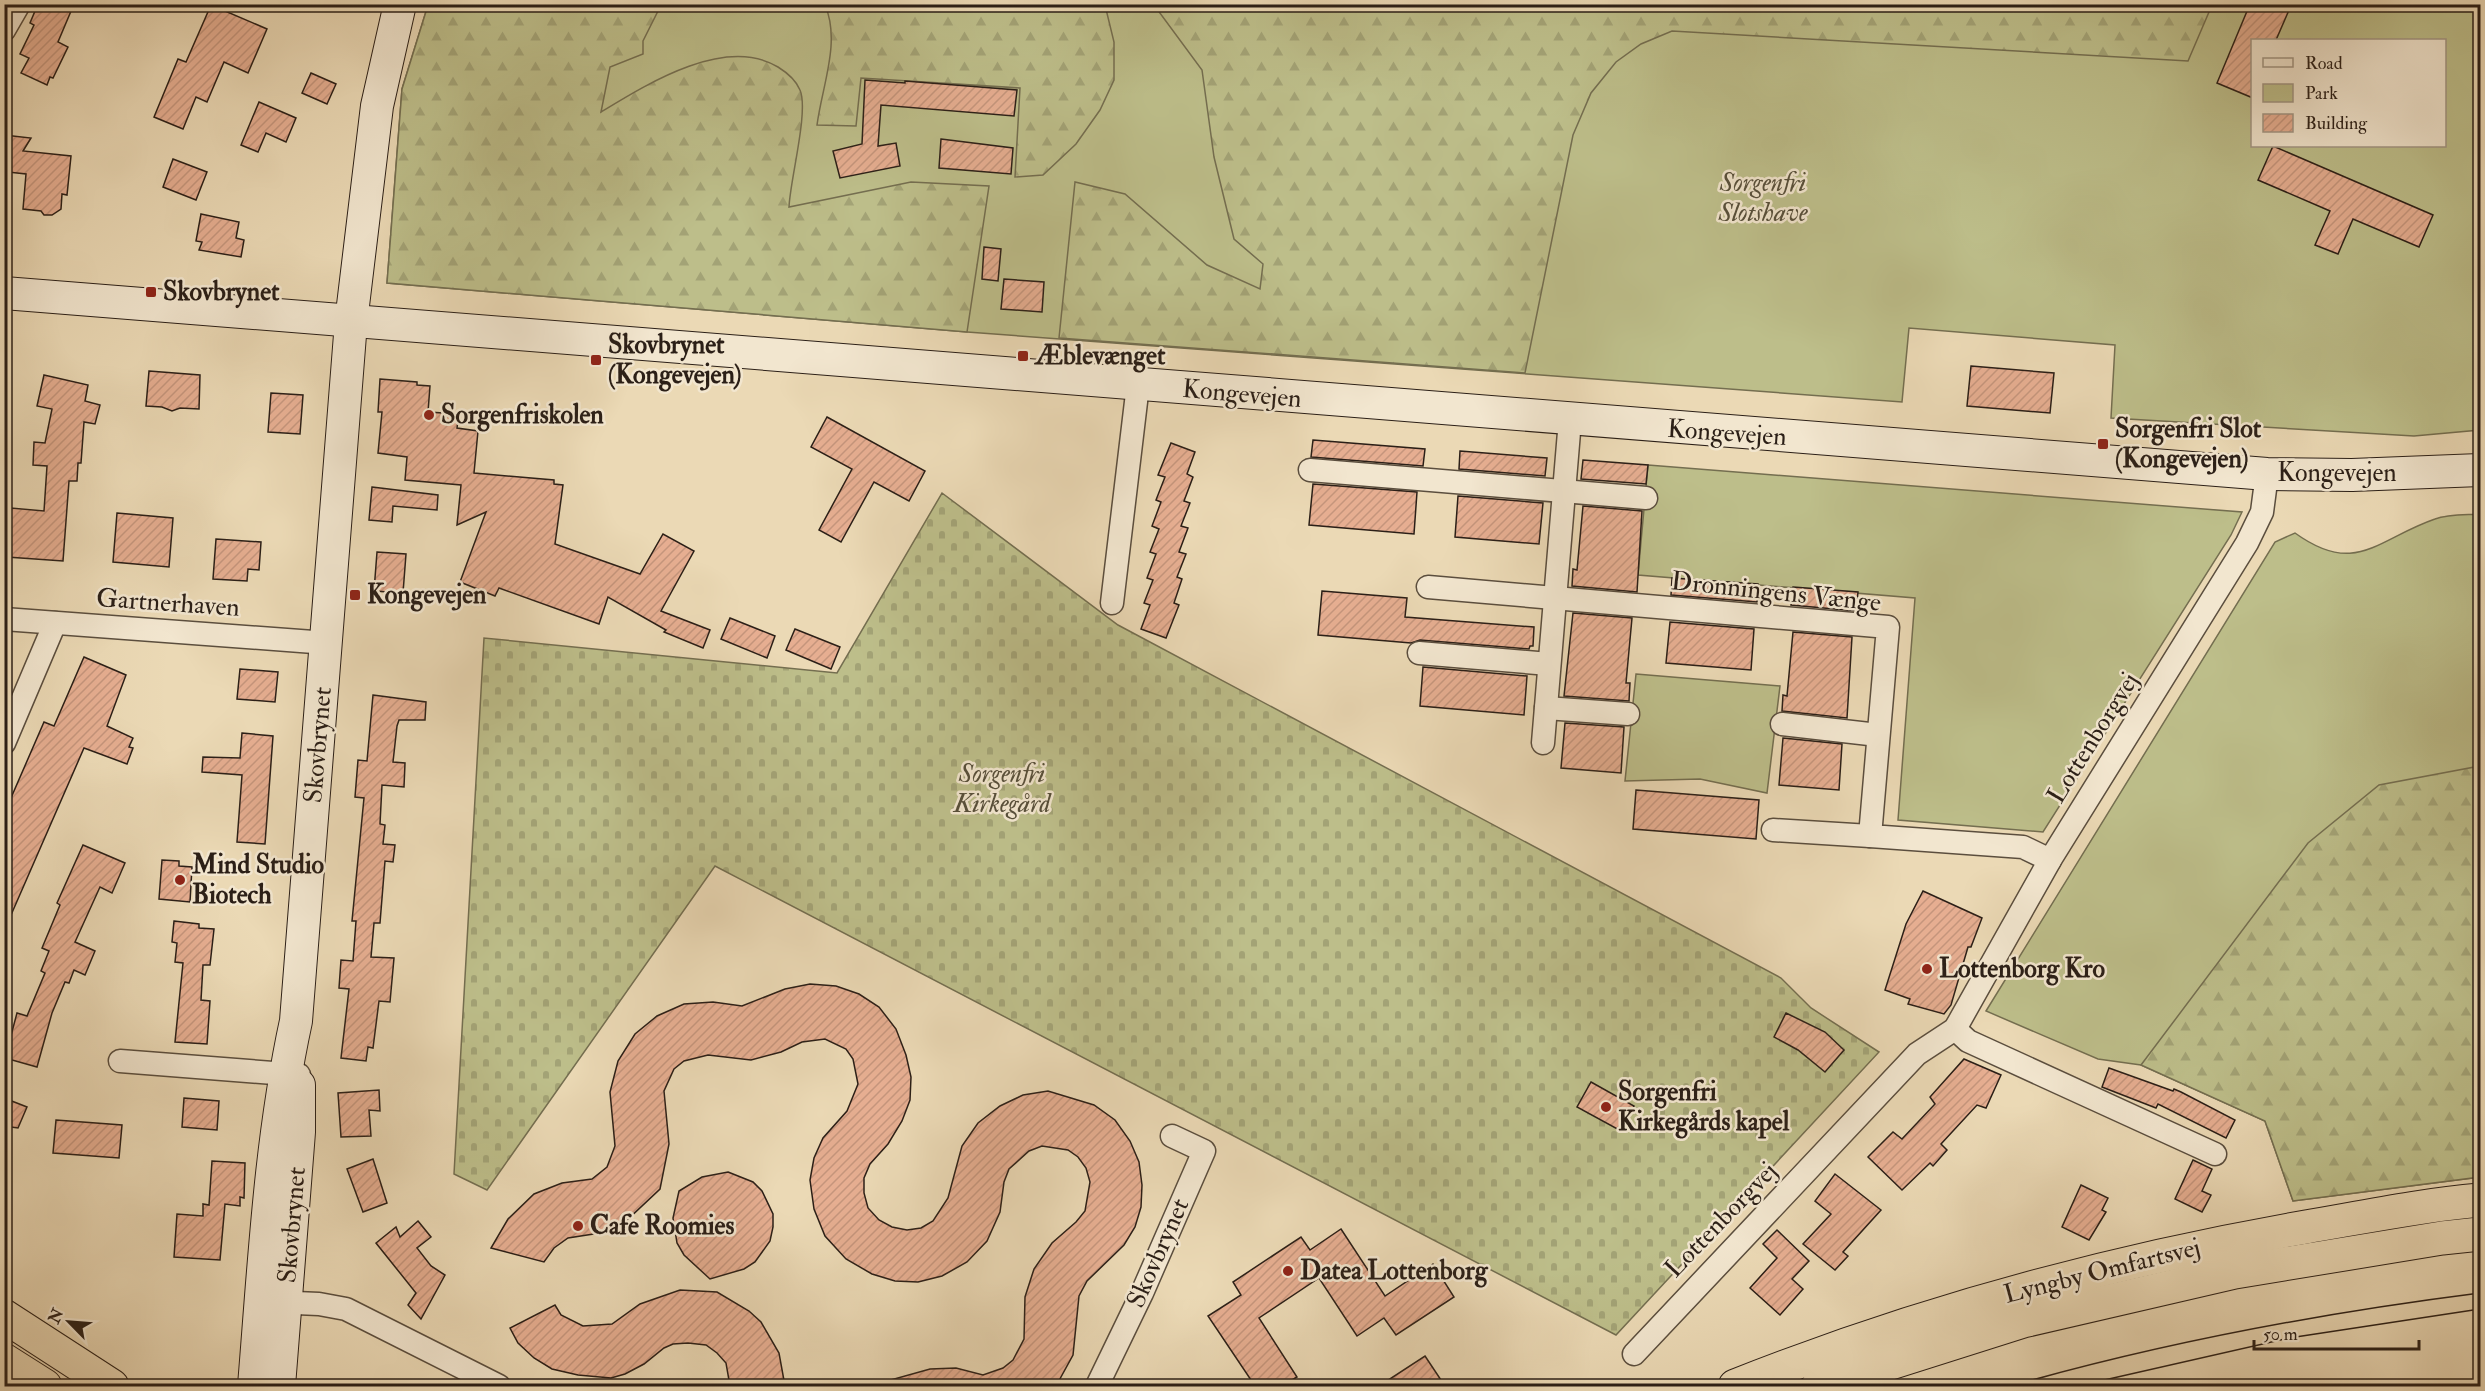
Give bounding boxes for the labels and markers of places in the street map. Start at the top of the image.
place label: Skovbrynet [163,276,280,309]
marker: Skovbrynet [144,285,158,299]
place label: Skovbrynet (Kongevejen) [608,329,742,392]
place label: Æblevænget [1034,340,1166,373]
marker: Æblevænget [1016,349,1030,363]
marker: Skovbrynet (Kongevejen) [589,353,603,367]
place label: Sorgenfriskolen [441,399,604,432]
marker: Sorgenfriskolen [422,408,436,422]
place label: Sorgenfri Slot (Kongevejen) [2115,413,2262,476]
marker: Sorgenfri Slot (Kongevejen) [2096,437,2110,451]
place label: Kongevejen [367,579,487,612]
marker: Kongevejen [348,588,362,602]
place label: Mind Studio Biotech [191,849,325,911]
marker: Mind Studio Biotech [173,873,187,887]
place label: Lottenborg Kro [1939,953,2105,986]
marker: Lottenborg Kro [1920,962,1934,976]
place label: Sorgenfri Kirkegårds kapel [1618,1076,1790,1139]
marker: Sorgenfri Kirkegårds kapel [1599,1100,1613,1114]
place label: Cafe Roomies [590,1210,734,1242]
marker: Cafe Roomies [571,1219,585,1233]
place label: Datea Lottenborg [1300,1255,1489,1288]
marker: Datea Lottenborg [1281,1264,1295,1278]

